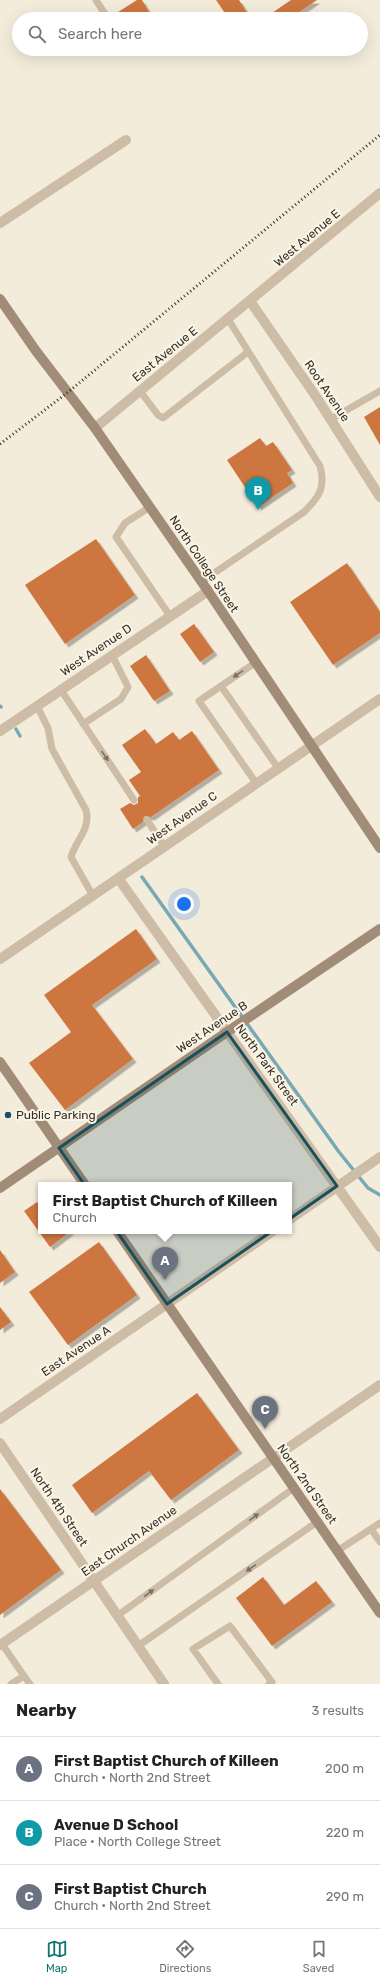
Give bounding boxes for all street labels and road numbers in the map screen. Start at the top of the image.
street label: West Avenue E [271,206,343,270]
street label: East Avenue E [130,324,200,384]
street label: Root Avenue [301,358,353,425]
street label: North College Street [166,513,242,615]
street label: West Avenue D [58,621,134,679]
street label: West Avenue C [144,789,220,847]
street label: West Avenue B [174,998,250,1056]
street label: North Park Street [233,1022,301,1109]
street label: East Avenue A [39,1323,113,1379]
street label: North 2nd Street [274,1442,340,1527]
street label: North 4th Street [28,1465,91,1549]
street label: East Church Avenue [79,1503,180,1579]

